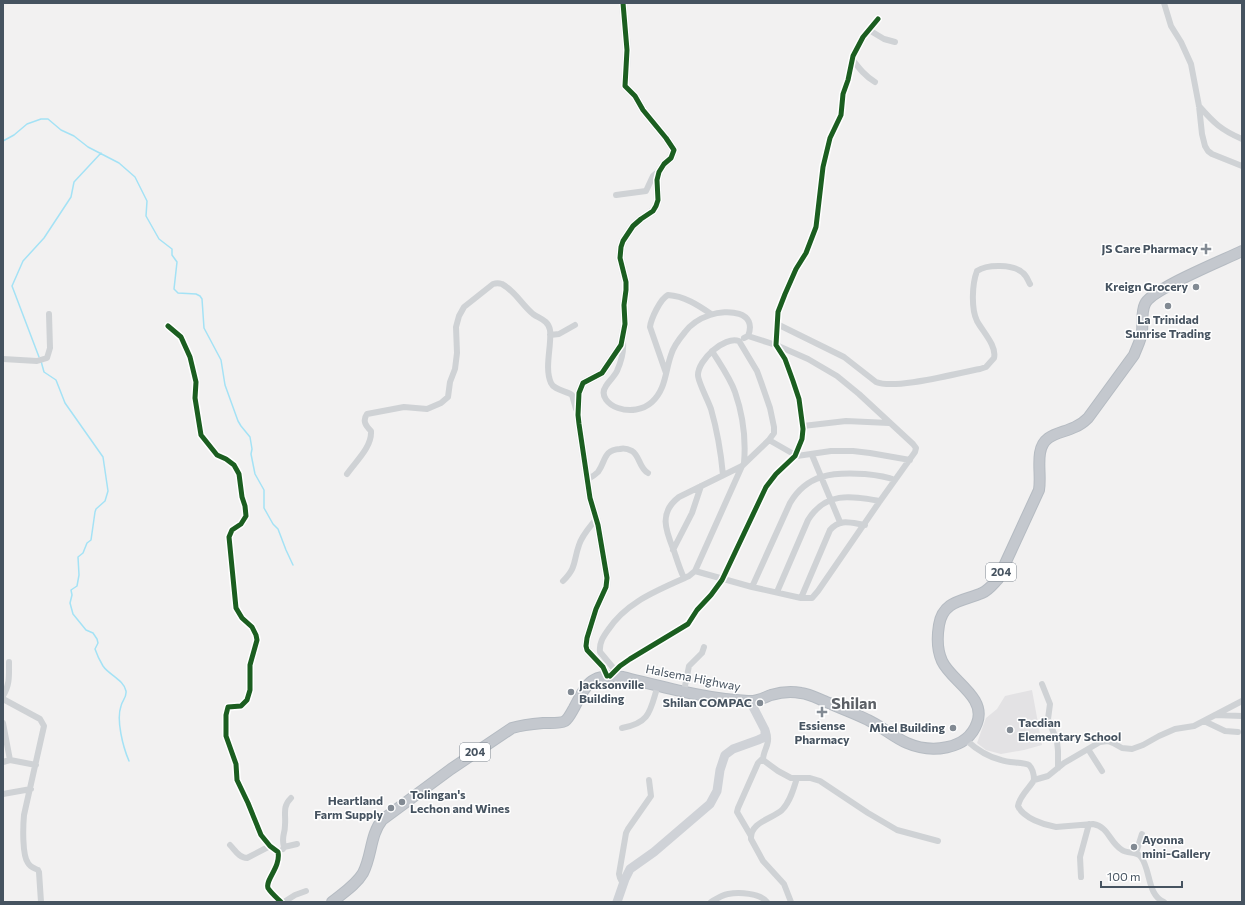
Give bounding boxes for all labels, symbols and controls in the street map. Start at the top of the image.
place label: JS Care Pharmacy [1102,241,1198,256]
marker: JS Care Pharmacy [1201,244,1211,254]
place label: Kreign Grocery [1105,279,1188,293]
marker: Kreign Grocery [1191,282,1201,292]
marker: La Trinidad Sunrise Trading [1163,301,1173,311]
place label: La Trinidad Sunrise Trading [1125,312,1211,340]
road number: 204 [986,563,1016,581]
street label: Halsema Highway [645,661,742,693]
place label: Jacksonville Building [579,677,644,705]
marker: Jacksonville Building [566,687,576,697]
district label: Shilan [831,693,877,712]
place label: Shilan COMPAC [663,695,752,709]
marker: Shilan COMPAC [755,698,765,708]
marker: Essiense Pharmacy [817,707,827,717]
place label: Tacdian Elementary School [1018,715,1121,743]
place label: Essiense Pharmacy [794,718,850,746]
place label: Mhel Building [869,720,945,734]
marker: Mhel Building [948,723,958,733]
marker: Tacdian Elementary School [1005,725,1015,735]
road number: 204 [460,743,490,761]
place label: Tolingan's Lechon and Wines [410,787,510,815]
place label: Heartland Farm Supply [314,793,383,821]
marker: Tolingan's Lechon and Wines [397,797,407,807]
marker: Heartland Farm Supply [386,803,396,813]
place label: Ayonna mini-Gallery [1142,832,1211,860]
marker: Ayonna mini-Gallery [1129,842,1139,852]
scale bar [1101,863,1182,889]
text: 100 m [1107,869,1141,883]

